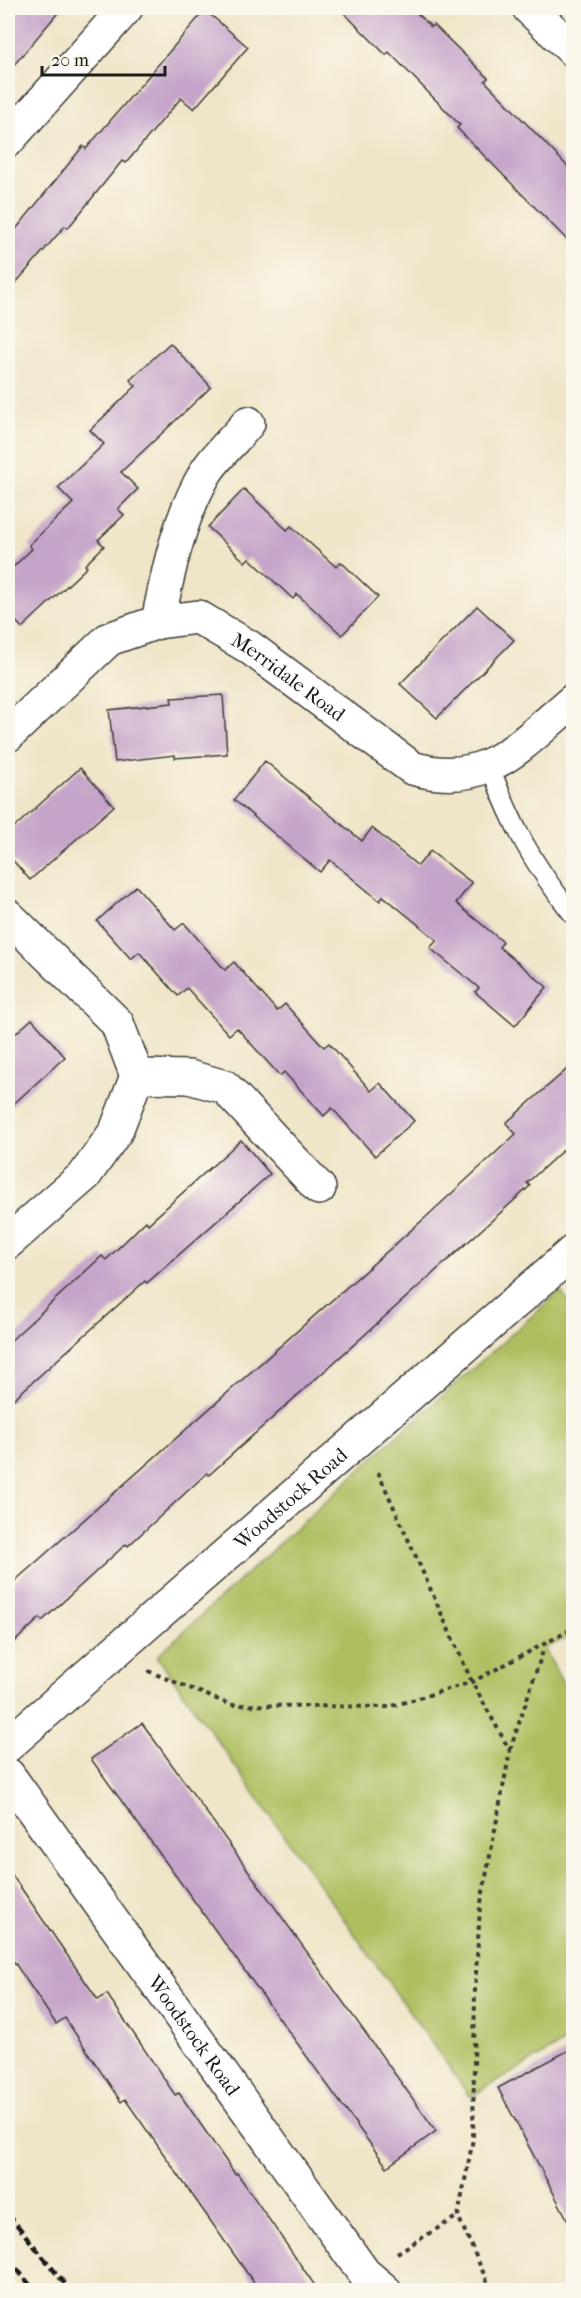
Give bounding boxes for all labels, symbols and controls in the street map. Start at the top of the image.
scale bar [42,39,165,77]
text: 20 m [51,50,89,71]
street label: Merridale Road [227,628,351,727]
street label: Woodstock Road [229,1442,352,1554]
street label: Woodstock Road [143,1970,245,2101]

